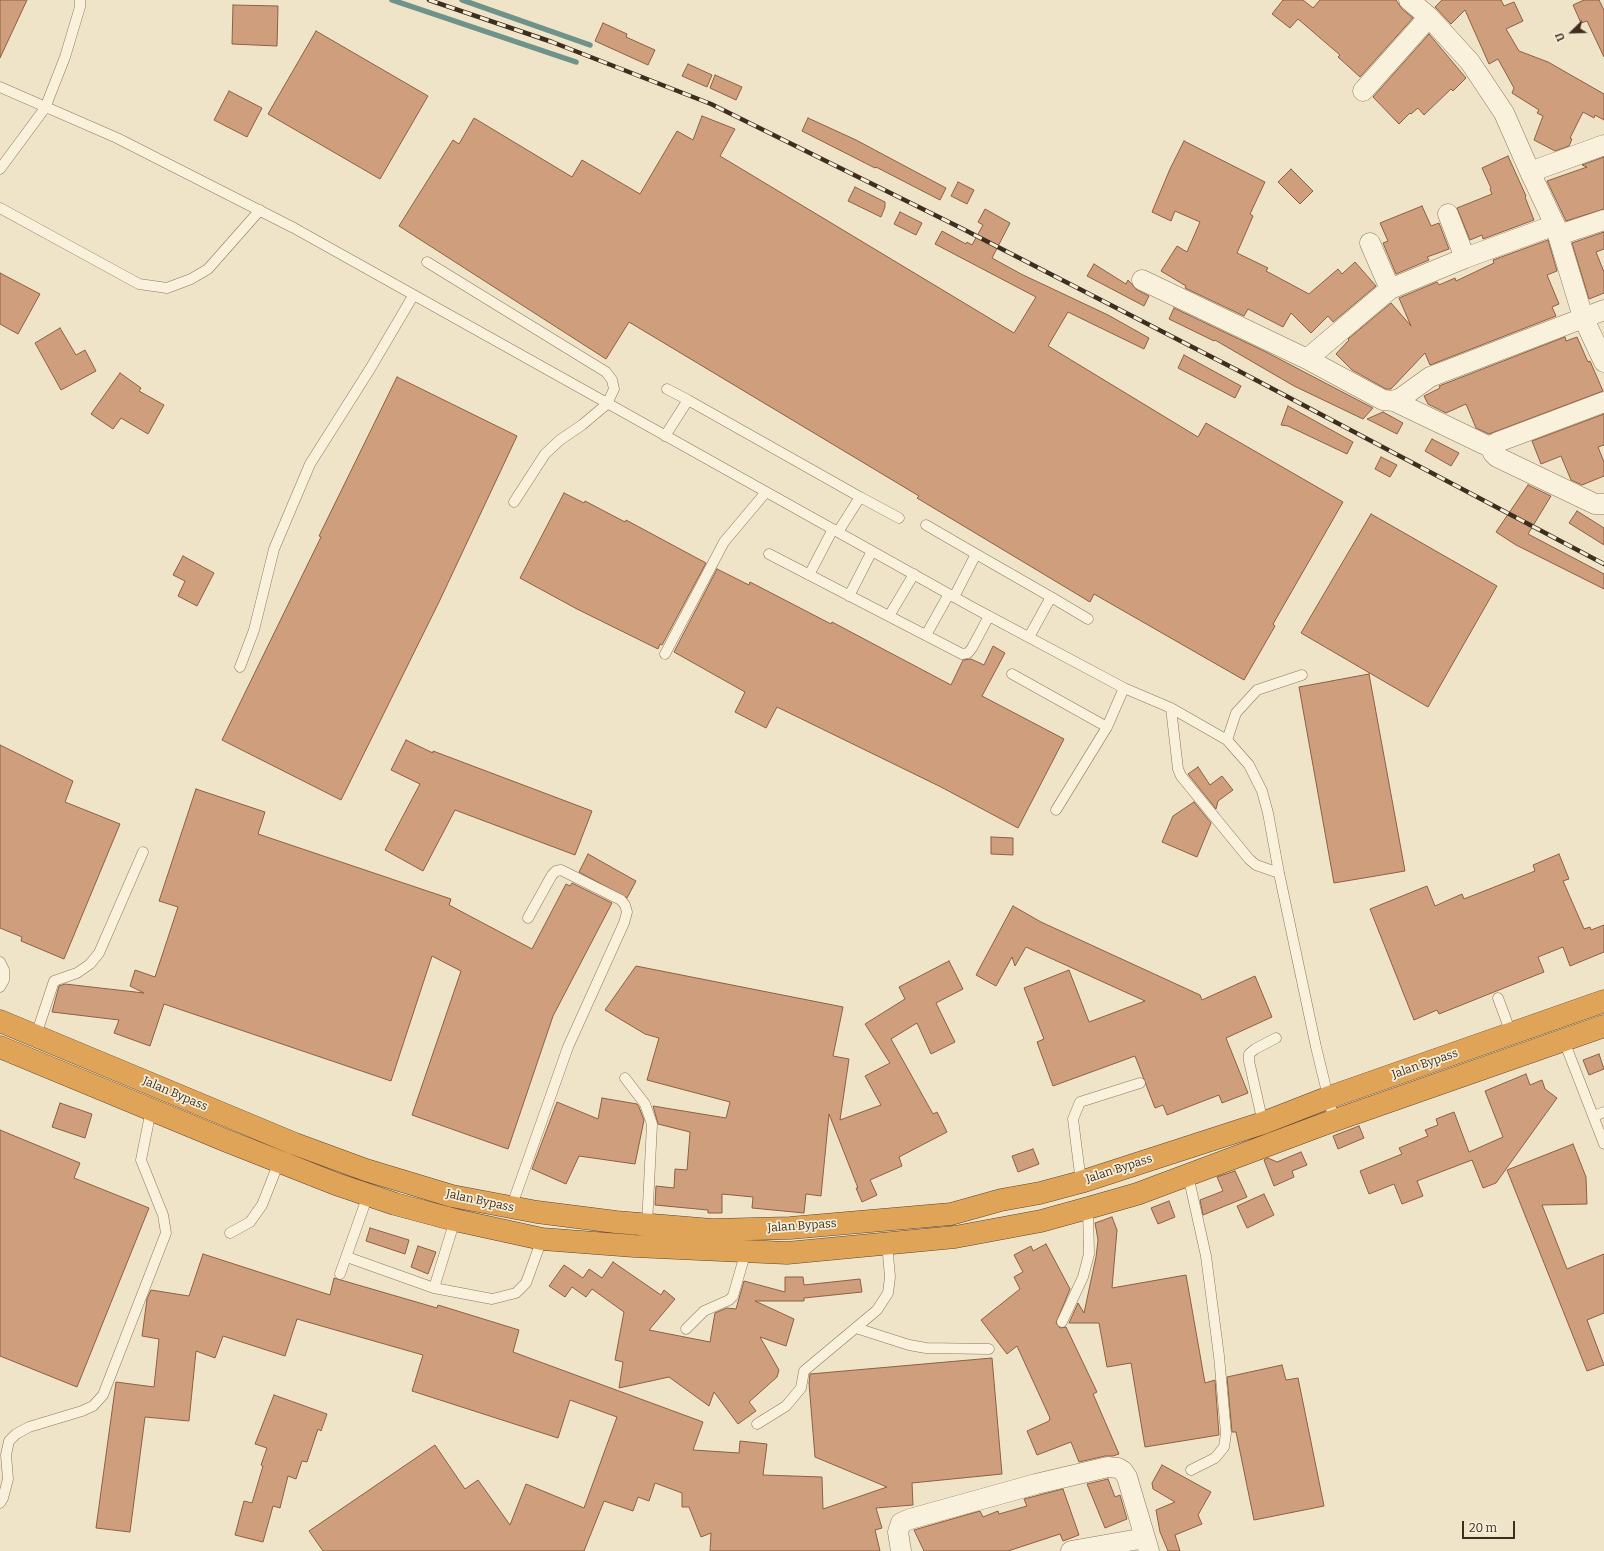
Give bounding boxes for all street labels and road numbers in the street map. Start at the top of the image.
street label: Jalan Bypass [1390,1046,1460,1082]
street label: Jalan Bypass [140,1074,210,1114]
street label: Jalan Bypass [1084,1151,1154,1187]
street label: Jalan Bypass [445,1187,515,1215]
street label: Jalan Bypass [767,1216,837,1236]

